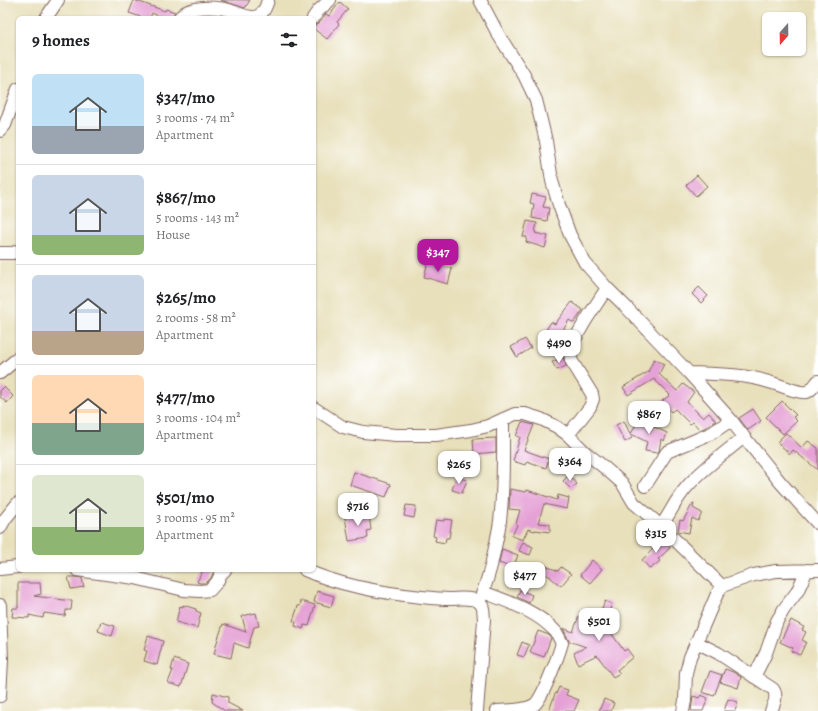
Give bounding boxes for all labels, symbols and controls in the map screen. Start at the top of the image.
north arrow [762,12,806,56]
map controls [762,12,806,56]
text: 9 homes [32,29,90,52]
icon: filters [278,29,300,51]
text: $347/mo [156,86,215,109]
icon: home [64,90,112,138]
text: 3 rooms · 74 m² [156,109,235,126]
text: Apartment [156,126,214,143]
text: $867/mo [156,186,216,209]
icon: home [64,191,112,239]
text: 5 rooms · 143 m² [156,209,239,226]
text: House [156,226,190,243]
pin: $347 [414,239,462,273]
text: $347 [426,243,450,260]
text: $265/mo [156,286,216,309]
icon: home [64,291,112,339]
text: 2 rooms · 58 m² [156,309,236,326]
text: Apartment [156,326,214,343]
pin: $490 [535,330,583,364]
text: $490 [547,334,571,351]
text: $477/mo [156,386,215,409]
icon: home [64,391,112,439]
pin: $867 [625,401,673,435]
text: $867 [637,405,661,422]
text: 3 rooms · 104 m² [156,409,240,426]
text: Apartment [156,426,214,443]
pin: $364 [546,448,594,482]
pin: $265 [435,451,483,485]
text: $364 [558,452,582,469]
text: $265 [447,455,471,472]
text: $501/mo [156,486,214,509]
icon: home [64,491,112,539]
pin: $716 [334,493,382,527]
text: $716 [347,497,369,514]
text: 3 rooms · 95 m² [156,509,235,526]
pin: $315 [632,520,680,554]
text: $315 [645,524,667,541]
text: Apartment [156,526,214,543]
pin: $477 [501,562,549,596]
text: $477 [513,566,537,583]
pin: $501 [575,608,623,642]
text: $501 [588,612,610,629]

